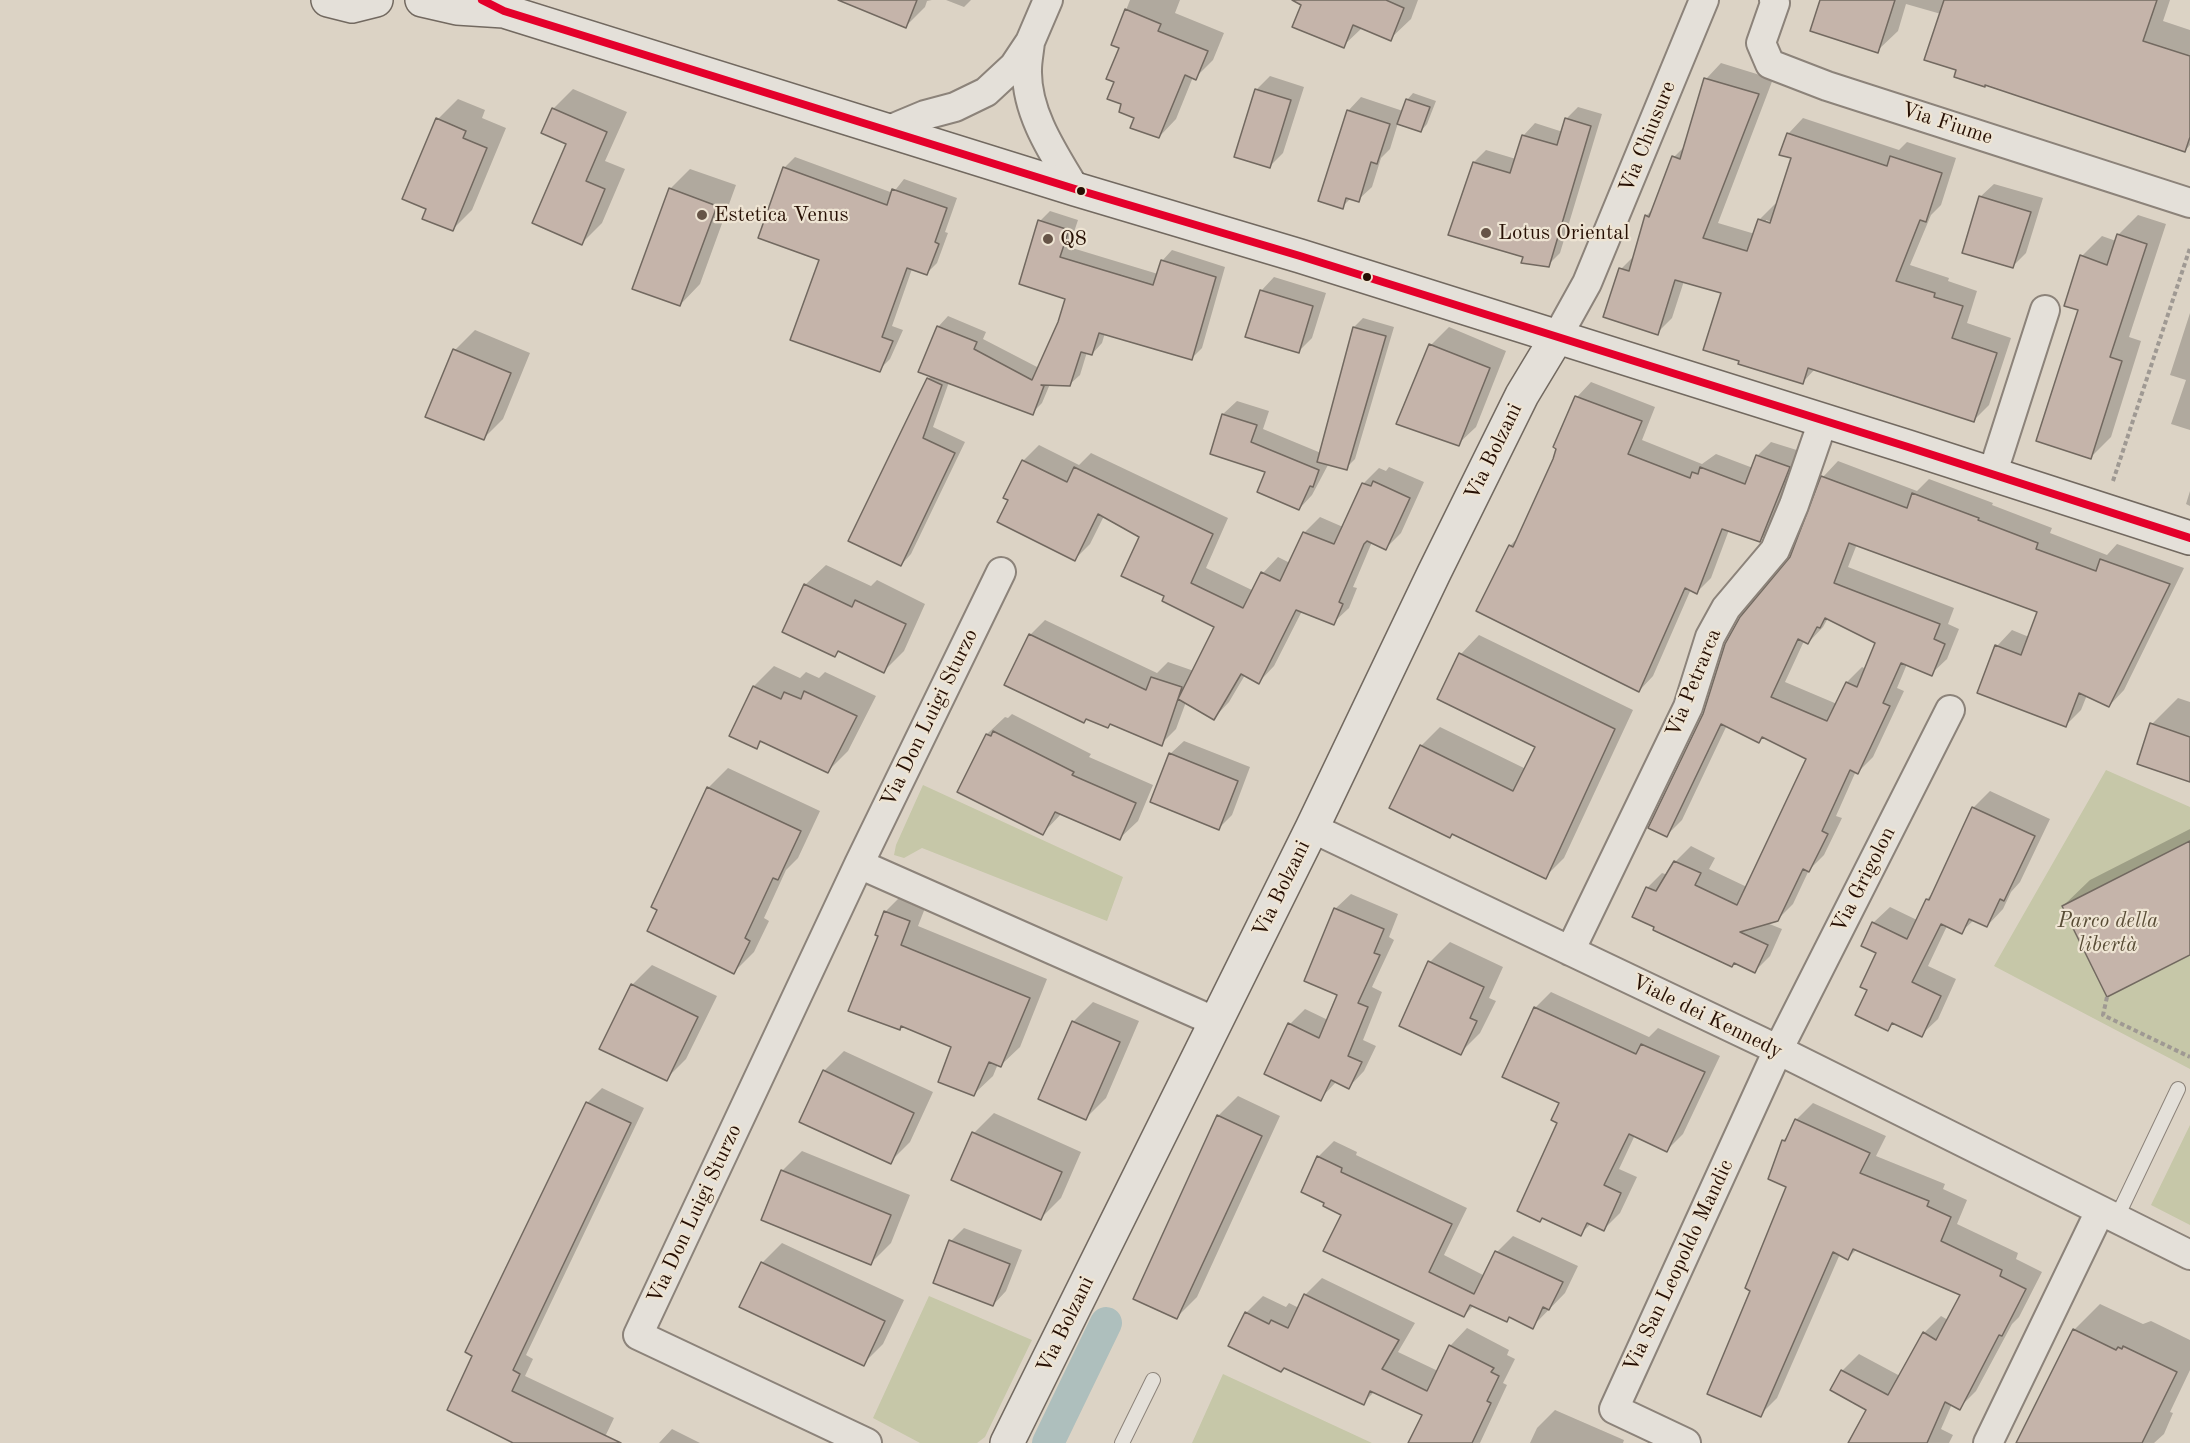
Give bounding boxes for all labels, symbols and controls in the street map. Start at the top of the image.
street label: Via Chiusure [1614,77,1682,197]
street label: Via Fiume [1898,97,1996,151]
unlabelled marker [1075,185,1087,197]
place label: Estetica Venus [714,202,849,228]
marker: Estetica Venus [695,208,709,222]
place label: Lotus Oriental [1498,220,1629,246]
place label: Q8 [1060,226,1087,252]
marker: Lotus Oriental [1479,226,1493,240]
marker: Q8 [1041,232,1055,246]
unlabelled marker [1361,271,1373,283]
street label: Via Bolzani [1460,400,1528,504]
street label: Via Don Luigi Sturzo [876,625,984,811]
street label: Via Petrarca [1661,625,1727,741]
street label: Via Grigolon [1826,823,1902,937]
street label: Via Bolzani [1248,837,1316,941]
park label: Parco della libertà [2058,908,2158,958]
street label: Viale dei Kennedy [1627,970,1787,1064]
street label: Via Don Luigi Sturzo [642,1120,748,1308]
street label: Via San Leopoldo Mandic [1619,1156,1739,1376]
street label: Via Bolzani [1032,1273,1100,1377]

